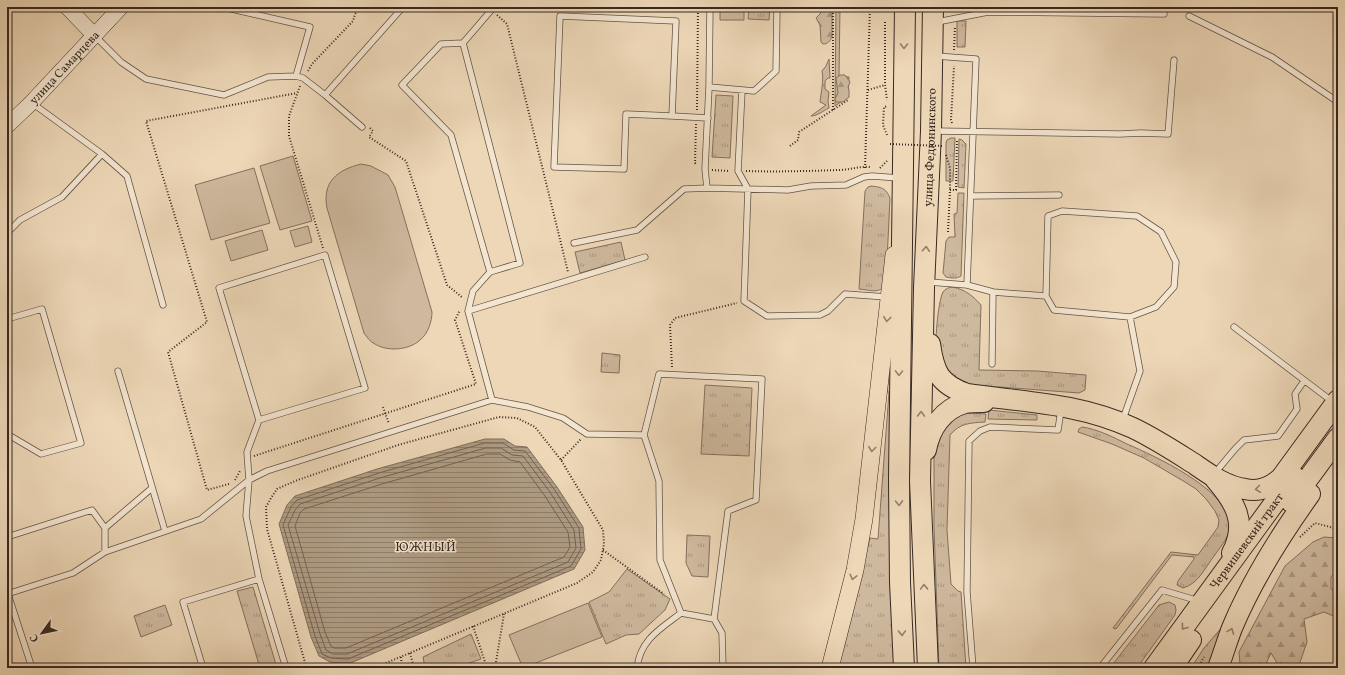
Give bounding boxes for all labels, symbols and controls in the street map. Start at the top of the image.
street label: улица Самарцева [27,28,104,108]
one-way arrow [900,43,908,49]
street label: улица Федюнинского [921,88,941,207]
one-way arrow [921,246,930,252]
one-way arrow [882,316,891,322]
one-way arrow [895,370,904,376]
one-way arrow [917,411,925,417]
one-way arrow [867,446,876,452]
one-way arrow [1255,484,1261,493]
street label: Червишевский тракт [1207,490,1288,593]
one-way arrow [895,500,903,506]
district label: ЮЖНЫЙ [395,539,457,557]
one-way arrow [849,573,858,580]
one-way arrow [920,584,928,590]
north arrow [22,613,62,653]
one-way arrow [1182,623,1189,630]
one-way arrow [1227,628,1235,635]
one-way arrow [898,630,907,636]
text: С [27,631,43,645]

